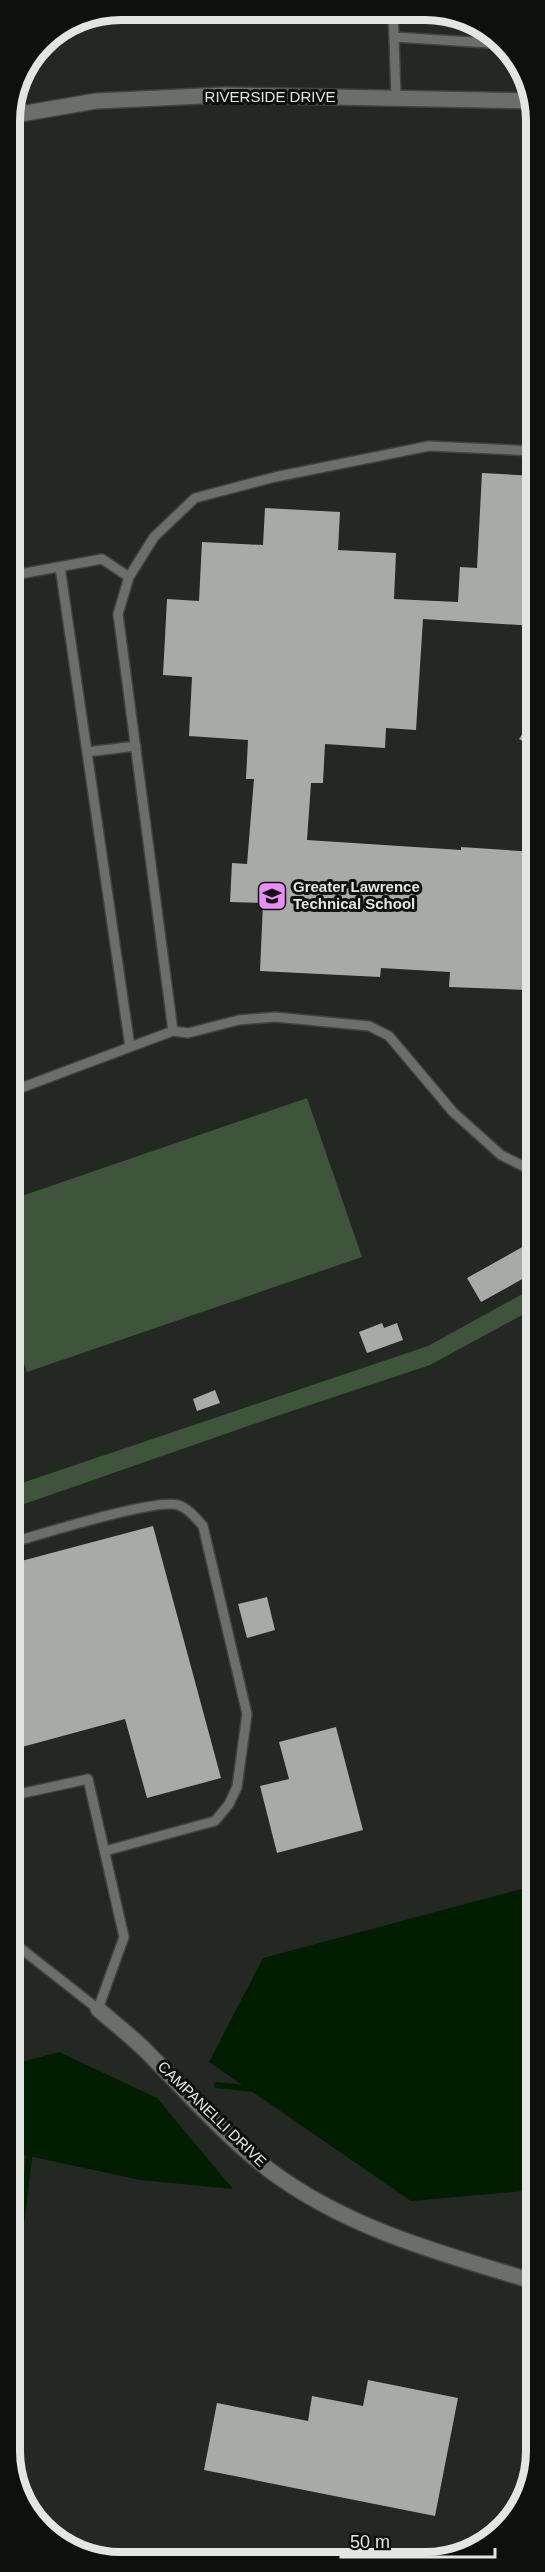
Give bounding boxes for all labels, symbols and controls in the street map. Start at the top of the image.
street label: RIVERSIDE DRIVE [205,88,335,105]
place label: Greater Lawrence Technical School [293,878,420,912]
school or university icon: Greater Lawrence Technical School [256,880,288,912]
street label: CAMPANELLI DRIVE [155,2058,270,2170]
scale bar [341,2521,496,2559]
text: 50 m [350,2532,390,2552]

